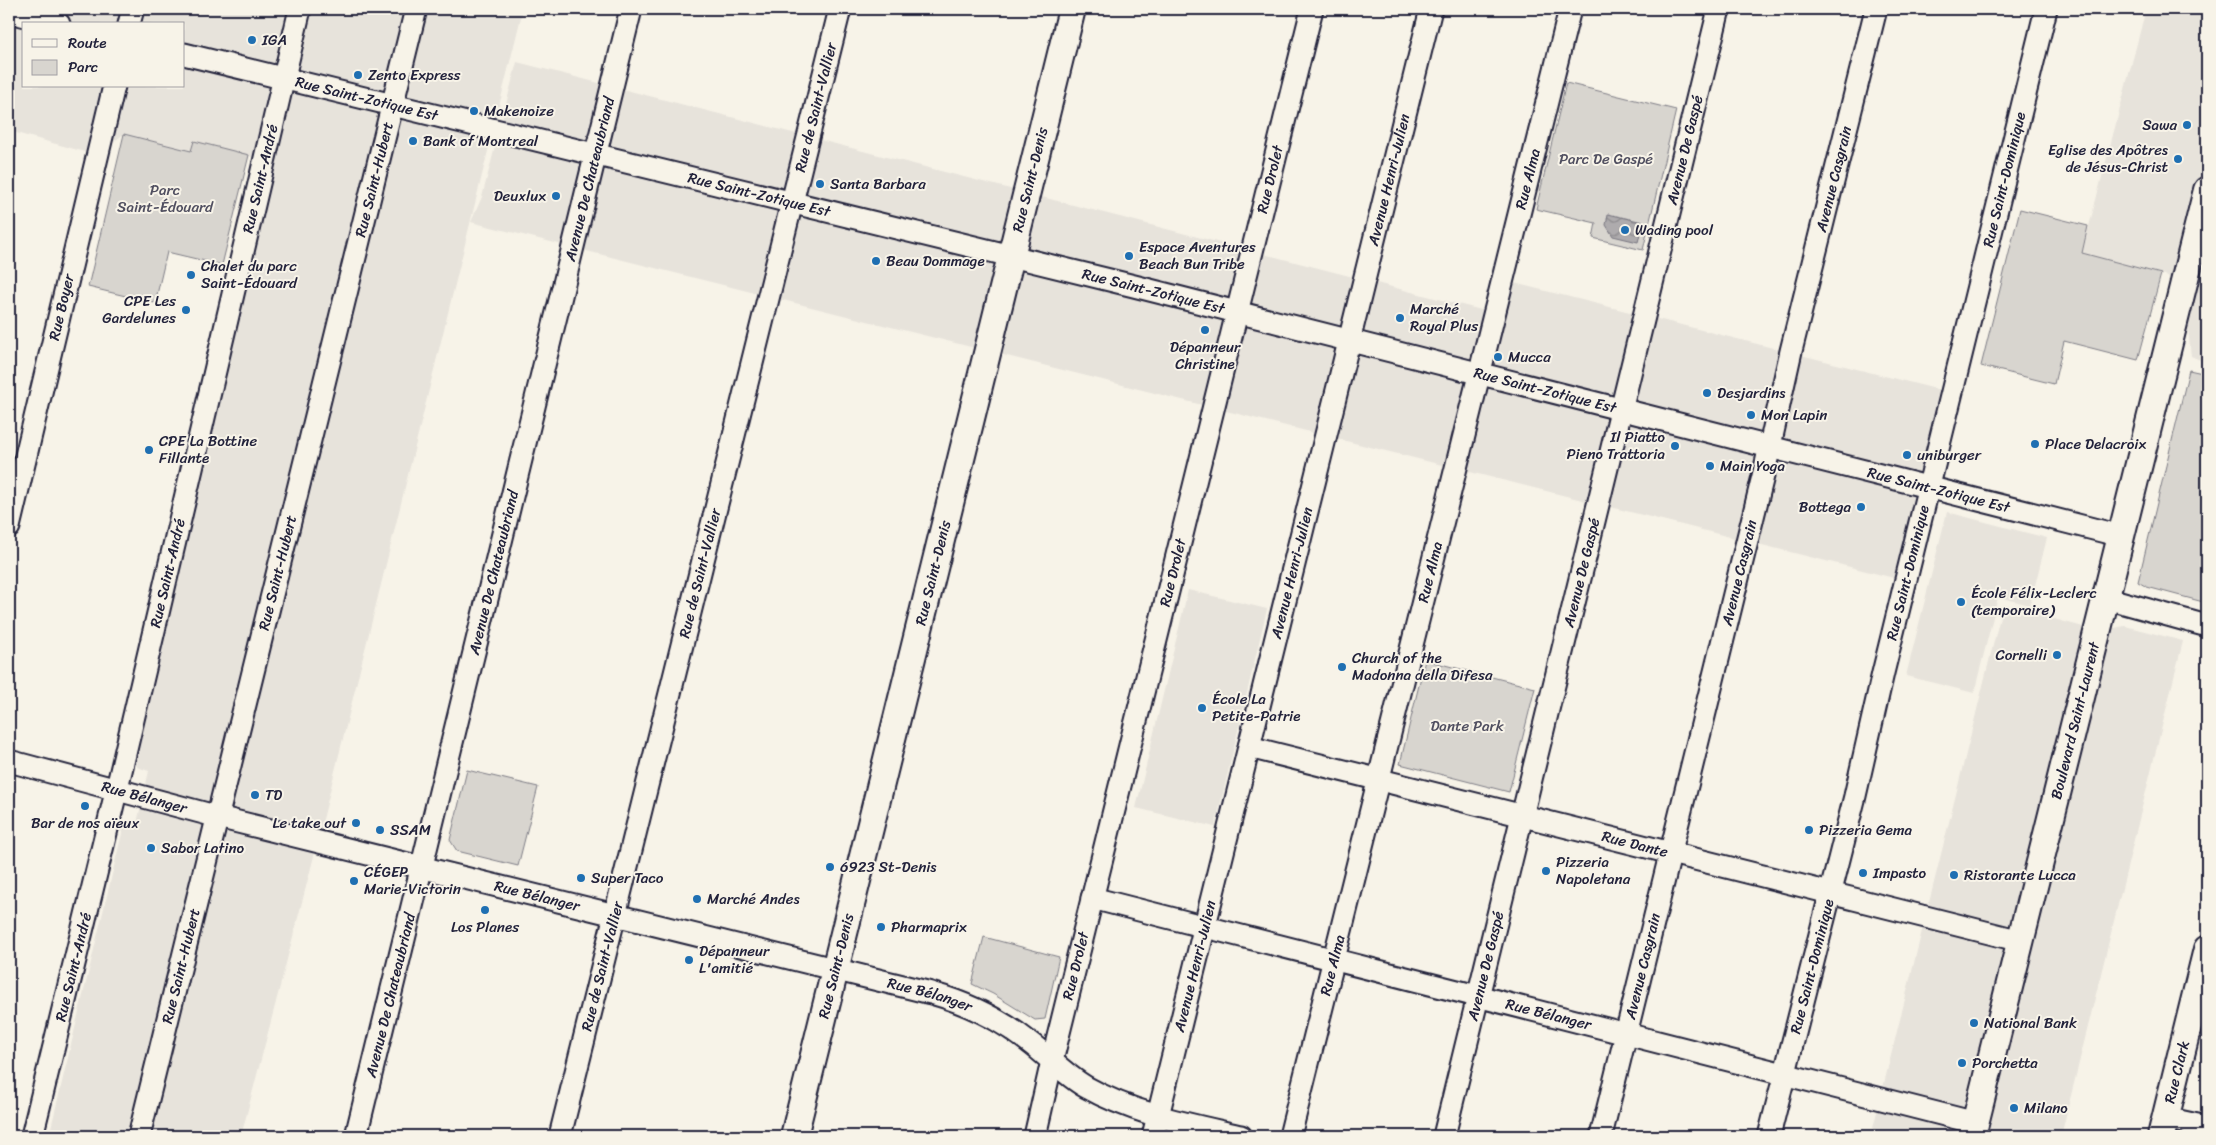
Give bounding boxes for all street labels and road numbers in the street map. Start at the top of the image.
street label: Rue de Saint-Vallier [787,39,844,175]
street label: Rue Saint-Zotique Est [293,69,442,129]
street label: Avenue De Gaspé [1658,92,1711,208]
street label: Avenue De Chateaubriand [557,93,622,265]
street label: Rue Saint-Dominique [1975,109,2033,250]
street label: Avenue Henri-Julien [1360,111,1418,249]
street label: Rue Saint-Hubert [347,119,401,240]
street label: Rue Saint-André [235,121,286,236]
street label: Avenue Casgrain [1808,123,1859,236]
street label: Rue Saint-Denis [1004,124,1055,235]
street label: Rue Drolet [1249,142,1291,216]
street label: Rue Alma [1508,145,1548,212]
street label: Rue Saint-Zotique Est [685,164,834,225]
street label: Rue Saint-Zotique Est [1079,261,1228,322]
street label: Rue Boyer [41,270,82,343]
street label: Rue Saint-Zotique Est [1471,360,1620,421]
street label: Rue Saint-Zotique Est [1865,459,2014,521]
street label: Avenue De Chateaubriand [461,487,526,658]
street label: Rue Saint-Dominique [1878,502,1937,643]
street label: Avenue Henri-Julien [1263,504,1321,642]
street label: Rue de Saint-Vallier [671,505,729,641]
street label: Rue Saint-Hubert [251,512,304,633]
street label: Avenue De Gaspé [1555,515,1607,631]
street label: Rue Saint-André [142,516,193,630]
street label: Avenue Casgrain [1713,517,1765,629]
street label: Rue Saint-Denis [907,518,958,628]
street label: Rue Drolet [1152,535,1194,609]
street label: Rue Alma [1410,538,1450,605]
street label: Boulevard Saint-Laurent [2043,638,2107,802]
street label: Rue Bélanger [99,773,191,821]
street label: Rue Dante [1599,823,1671,865]
street label: Rue Bélanger [491,873,583,919]
street label: Rue Saint-Dominique [1782,896,1842,1037]
street label: Avenue Henri-Julien [1166,897,1224,1036]
street label: Rue de Saint-Vallier [574,898,631,1034]
street label: Rue Saint-Hubert [154,905,208,1027]
street label: Avenue De Gaspé [1459,908,1511,1024]
street label: Avenue De Chateaubriand [358,909,423,1081]
street label: Rue Saint-André [47,910,99,1024]
street label: Avenue Casgrain [1617,910,1668,1023]
street label: Rue Saint-Denis [810,911,861,1021]
street label: Rue Drolet [1055,928,1097,1003]
street label: Rue Alma [1312,932,1353,998]
street label: Rue Bélanger [885,970,977,1020]
street label: Rue Bélanger [1503,991,1595,1038]
street label: Rue Clark [2156,1038,2197,1106]

